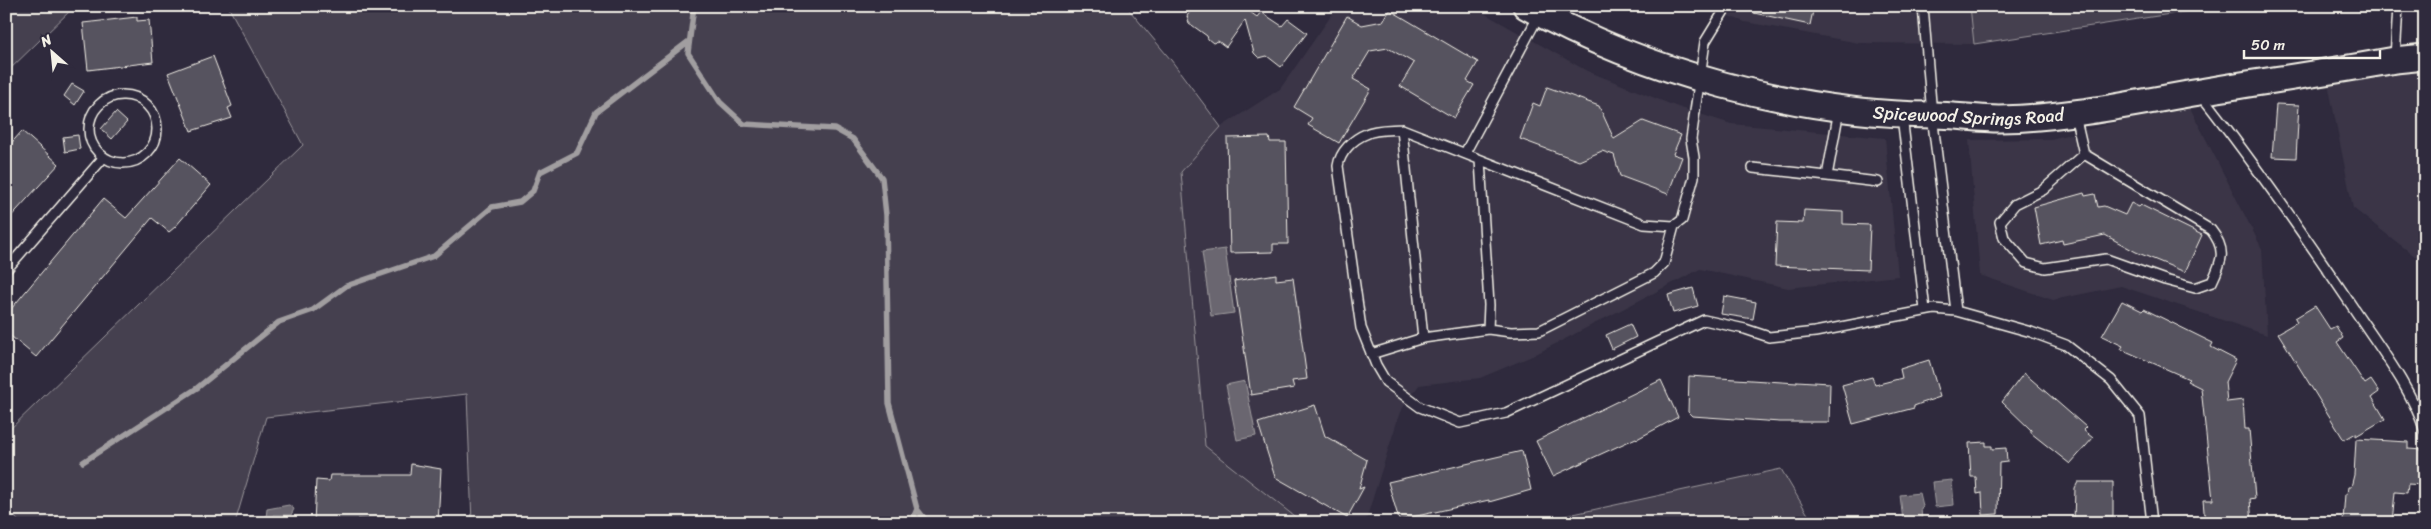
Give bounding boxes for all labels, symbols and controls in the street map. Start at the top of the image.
text: N [35,27,57,55]
north arrow [28,28,78,78]
scale bar [2244,28,2380,60]
text: 50 m [2251,32,2286,58]
street label: Spicewood Springs Road [1872,96,2067,135]

